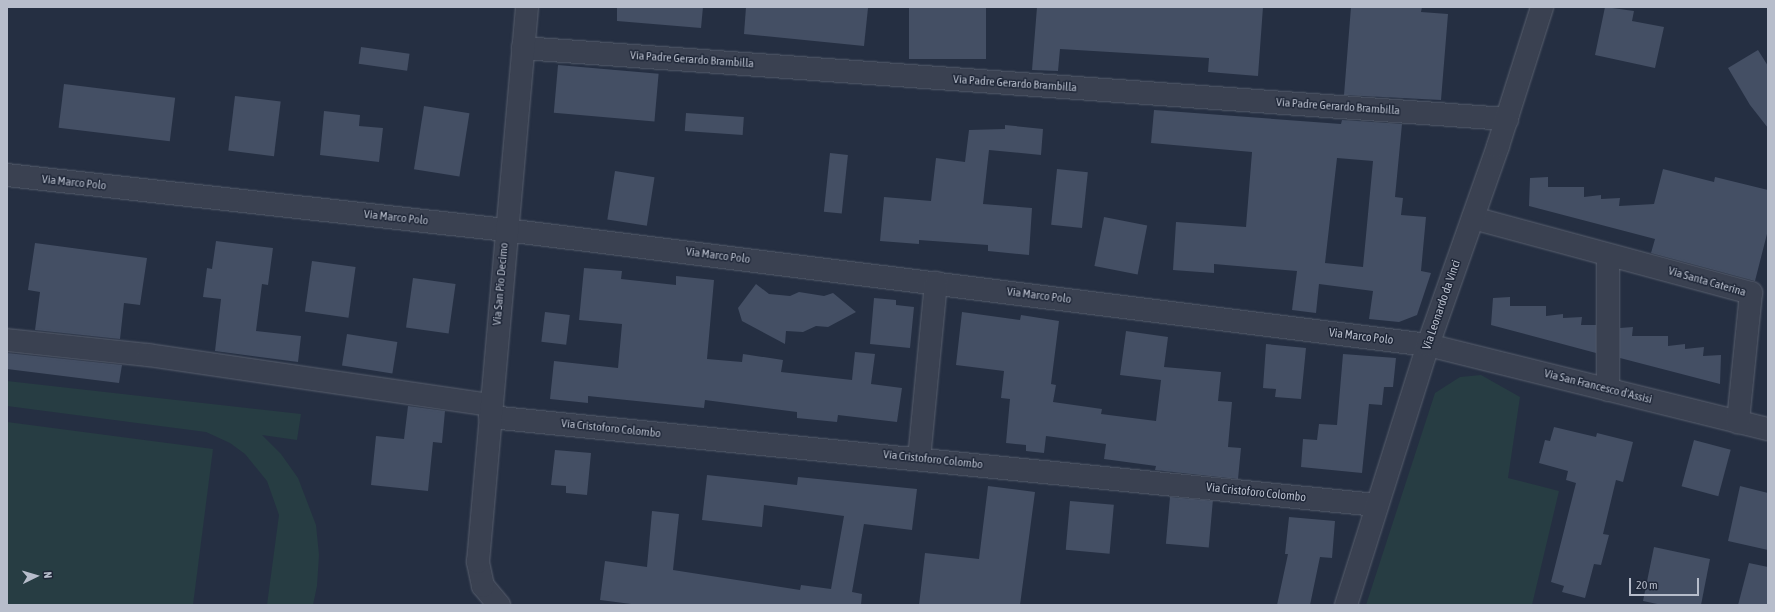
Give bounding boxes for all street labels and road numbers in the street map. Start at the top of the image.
street label: Via Padre Gerardo Brambilla [630,48,754,72]
street label: Via Padre Gerardo Brambilla [953,72,1077,96]
street label: Via Padre Gerardo Brambilla [1276,95,1400,119]
street label: Via Marco Polo [41,172,107,194]
street label: Via Marco Polo [363,207,429,229]
street label: Via San Pio Decimo [490,242,512,326]
street label: Via Marco Polo [685,245,751,267]
street label: Via Leonardo da Vinci [1420,258,1464,352]
street label: Via Santa Caterina [1666,264,1748,300]
street label: Via Marco Polo [1006,285,1072,307]
street label: Via Marco Polo [1328,326,1394,348]
street label: Via San Francesco d'Assisi [1542,367,1654,407]
street label: Via Cristoforo Colombo [560,417,662,441]
street label: Via Cristoforo Colombo [882,448,984,472]
street label: Via Cristoforo Colombo [1205,481,1307,505]

